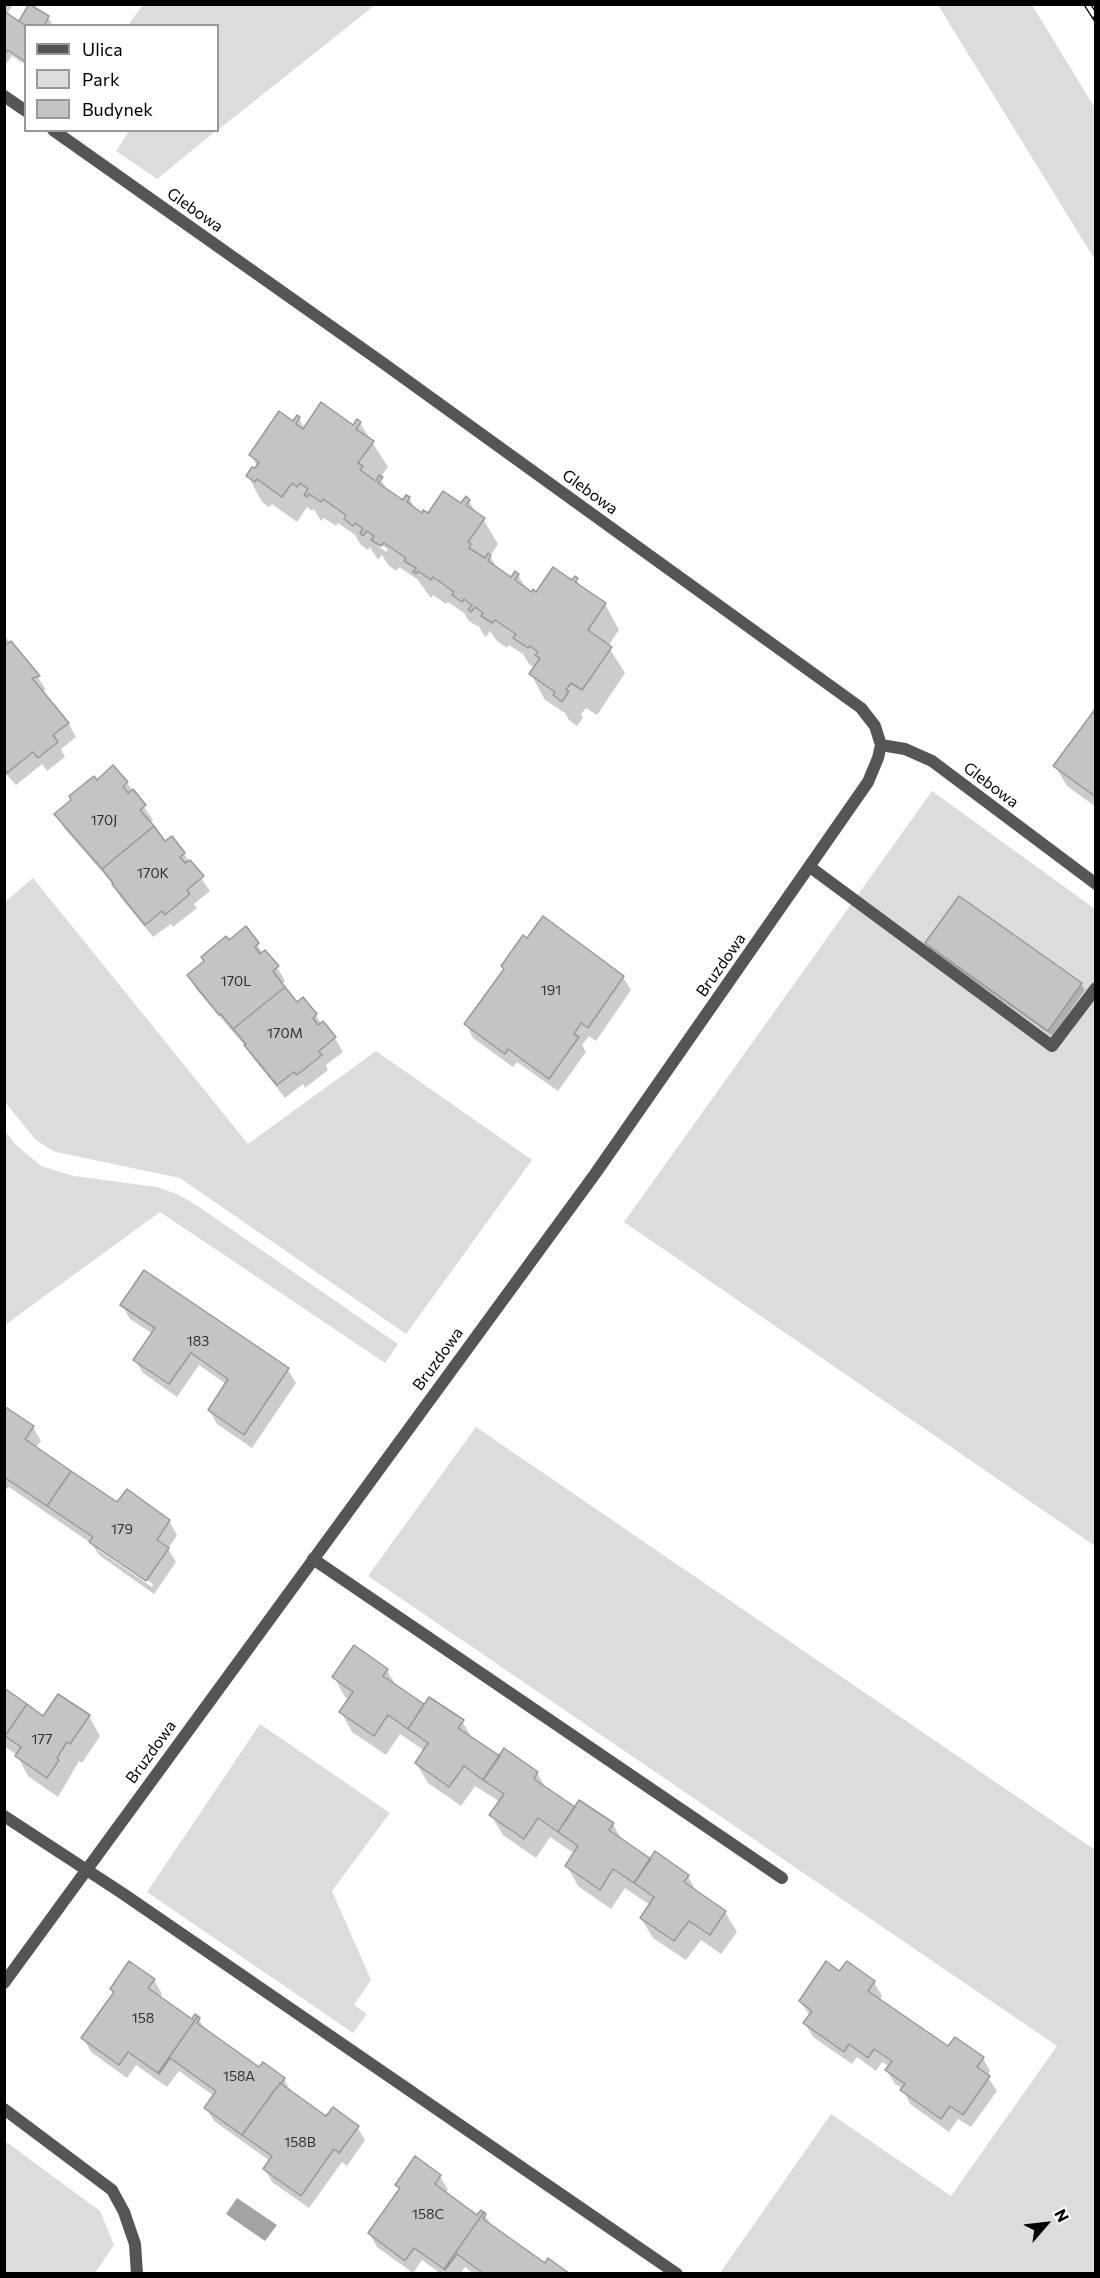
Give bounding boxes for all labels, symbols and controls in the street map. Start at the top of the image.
legend [24,24,219,132]
text: Ulica [82,38,123,60]
text: Park [82,68,120,90]
text: Budynek [82,98,153,120]
street label: Glebowa [163,184,227,236]
street label: Glebowa [558,465,622,519]
street label: Glebowa [960,758,1022,812]
house number: 170J [91,812,117,828]
house number: 170K [137,865,169,881]
street label: Bruzdowa [692,930,750,1000]
house number: 170L [221,973,251,989]
house number: 191 [541,982,561,998]
house number: 170M [267,1025,303,1041]
street label: Bruzdowa [409,1324,467,1394]
house number: 183 [187,1333,209,1349]
house number: 179 [111,1521,133,1537]
street label: Bruzdowa [122,1717,180,1787]
house number: 177 [32,1731,52,1747]
house number: 158 [132,2010,154,2026]
house number: 158A [223,2068,255,2084]
house number: 158B [284,2134,316,2150]
north arrow [1016,2194,1076,2254]
house number: 158C [412,2206,444,2222]
text: N [1051,2206,1074,2225]

